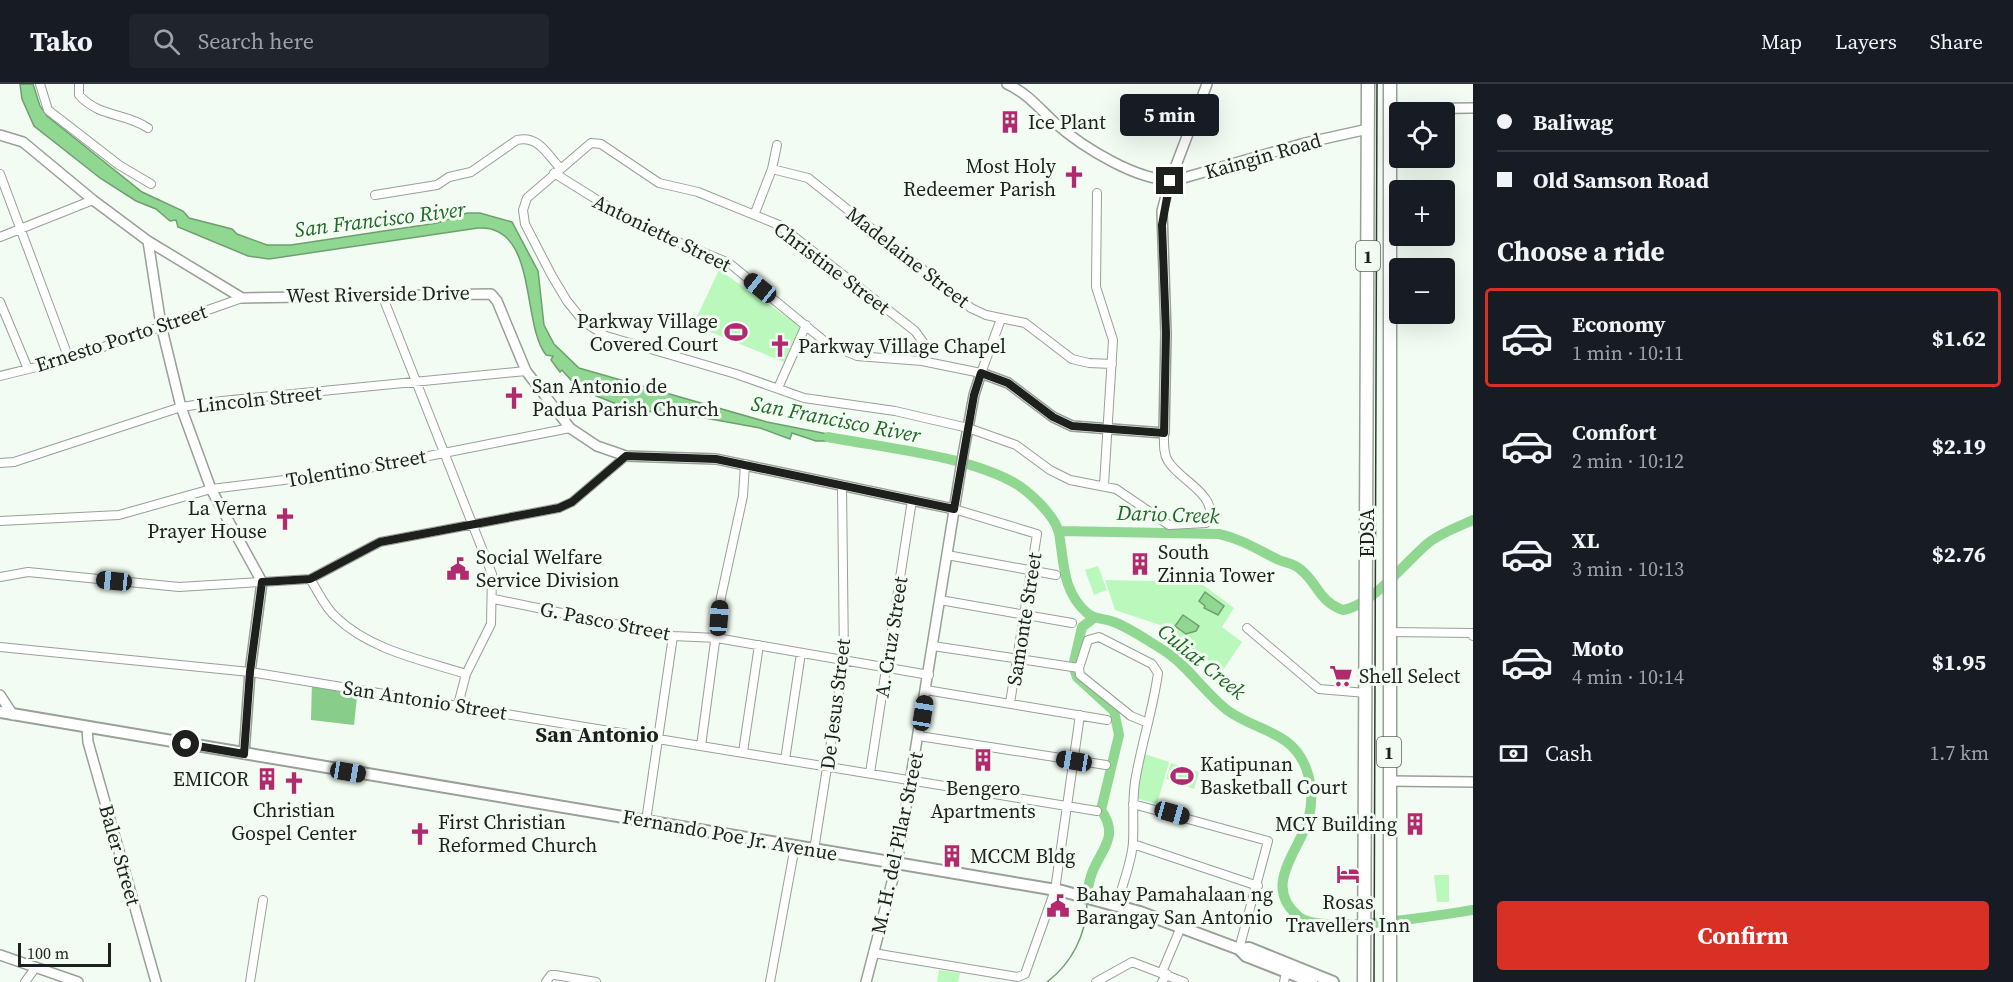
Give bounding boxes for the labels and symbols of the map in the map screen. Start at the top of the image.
callout: 5 min [1120,94,1220,136]
place label: Ice Plant [1028,108,1106,136]
building icon: Ice Plant [997,109,1023,135]
street label: Kaingin Road [1202,126,1325,186]
place label: Most Holy Redeemer Parish [903,152,1057,203]
church icon: Most Holy Redeemer Parish [1061,164,1087,190]
route end [1156,167,1183,194]
street label: Antoniette Street [588,187,736,279]
water label: San Francisco River [293,194,468,244]
street label: Madelaine Street [840,200,976,314]
street label: Christine Street [768,215,896,321]
road number: 1 [1356,241,1380,271]
car [740,270,780,306]
street label: West Riverside Drive [286,278,470,310]
street label: Ernesto Porto Street [32,297,211,379]
place label: Parkway Village Covered Court [577,307,718,358]
sports icon: Parkway Village Covered Court [723,319,749,345]
place label: Parkway Village Chapel [798,332,1006,360]
church icon: Parkway Village Chapel [767,333,793,359]
place label: San Antonio de Padua Parish Church [532,372,719,423]
street label: Lincoln Street [195,378,323,419]
church icon: San Antonio de Padua Parish Church [501,385,527,411]
water label: San Francisco River [749,388,924,450]
street label: Tolentino Street [284,442,429,494]
place label: La Verna Prayer House [147,494,268,545]
water label: Dario Creek [1115,498,1220,530]
church icon: La Verna Prayer House [272,506,298,532]
street label: EDSA [1353,508,1381,558]
place label: South Zinnia Tower [1158,538,1275,589]
place label: Social Welfare Service Division [476,543,619,594]
street label: Samonte Street [1000,550,1048,688]
building icon: South Zinnia Tower [1127,551,1153,577]
public building icon: Social Welfare Service Division [445,556,471,582]
car [95,570,133,592]
street label: A. Cruz Street [868,574,914,700]
street label: G. Pasco Street [538,595,673,647]
car [709,599,729,637]
water label: Culiat Creek [1152,616,1252,706]
street label: De Jesus Street [813,636,857,771]
place label: Shell Select [1359,662,1461,690]
supermarket icon: Shell Select [1328,663,1354,689]
street label: San Antonio Street [341,673,509,727]
car [911,694,935,732]
district label: San Antonio [535,719,659,749]
route start [172,730,199,757]
road number: 1 [1377,737,1401,767]
building icon: Bengero Apartments [970,747,996,773]
street label: M. H. del Pilar Street [864,749,930,937]
car [1055,749,1093,773]
place label: Katipunan Basketball Court [1200,750,1348,801]
car [329,760,367,784]
sports icon: Katipunan Basketball Court [1169,763,1195,789]
place label: EMICOR [173,765,249,793]
building icon: EMICOR [254,766,280,792]
church icon: Christian Gospel Center [281,770,307,796]
place label: Bengero Apartments [930,774,1036,825]
place label: Christian Gospel Center [231,796,357,847]
car [1152,799,1192,827]
street label: Baler Street [92,801,148,909]
street label: Fernando Poe Jr. Avenue [620,802,840,868]
place label: First Christian Reformed Church [438,808,597,859]
place label: MCY Building [1275,810,1397,838]
building icon: MCY Building [1402,811,1428,837]
church icon: First Christian Reformed Church [407,821,433,847]
place label: MCCM Bldg [970,842,1075,870]
building icon: MCCM Bldg [939,843,965,869]
hotel icon: Rosas Travellers Inn [1335,861,1361,887]
place label: Bahay Pamahalaan ng Barangay San Antonio [1076,880,1273,931]
place label: Rosas Travellers Inn [1286,888,1410,939]
public building icon: Bahay Pamahalaan ng Barangay San Antonio [1045,893,1071,919]
scale bar [18,940,111,968]

